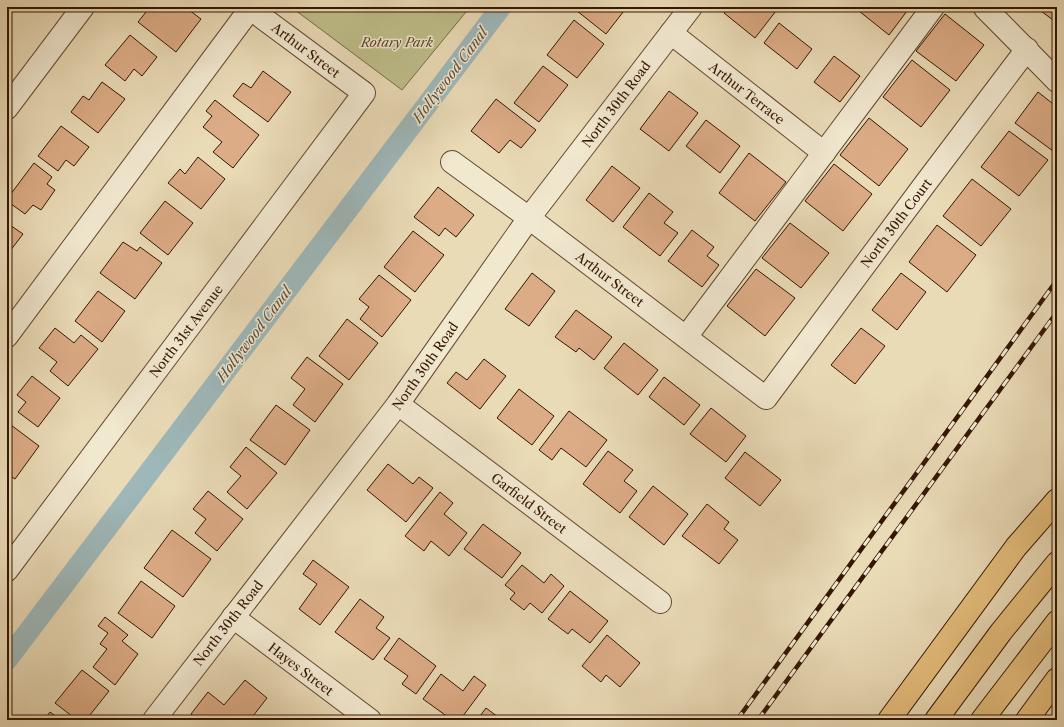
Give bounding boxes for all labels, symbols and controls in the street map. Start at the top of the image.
street label: Arthur Street [268,19,344,81]
water label: Hollywood Canal [408,23,493,127]
park label: Rotary Park [360,34,433,50]
street label: North 30th Road [578,58,654,150]
street label: Arthur Terrace [705,58,788,128]
street label: North 30th Court [857,175,935,271]
street label: Arthur Street [572,248,648,310]
street label: North 31st Avenue [146,281,226,381]
water label: Hollywood Canal [212,282,297,386]
street label: North 30th Road [389,319,461,413]
street label: Garfield Street [488,469,570,537]
street label: North 30th Road [190,577,266,669]
street label: Hayes Street [265,639,337,699]

